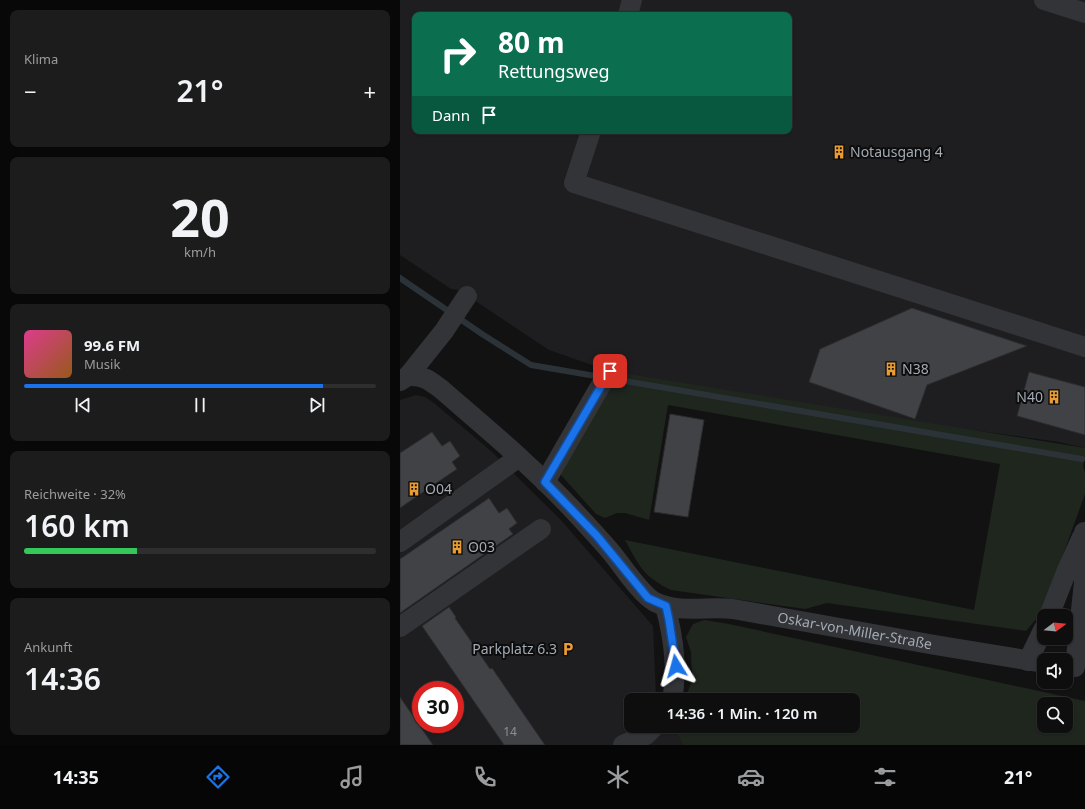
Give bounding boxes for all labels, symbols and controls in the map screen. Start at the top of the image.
text: 80 m [498,23,565,61]
icon: right [432,28,484,80]
text: Klima [24,50,58,68]
text: Rettungsweg [498,59,610,83]
text: 21° [176,70,224,111]
text: − [24,76,37,106]
text: + [363,76,376,106]
icon: arrive [478,104,500,126]
text: Dann [432,105,470,125]
place label: Notausgang 4 [850,142,943,161]
building icon: Notausgang 4 [831,144,847,160]
text: 20 [170,181,230,252]
text: km/h [184,243,216,261]
text: 99.6 FM [84,335,140,355]
pin [593,354,627,388]
text: Musik [84,355,120,373]
place label: N38 [902,359,929,378]
icon: arrive [599,360,621,382]
building icon: N38 [883,361,899,377]
place label: N40 [1016,387,1043,406]
building icon: N40 [1046,389,1062,405]
icon: previous [72,394,94,416]
icon: pause [189,394,211,416]
icon: next [306,394,328,416]
place label: O04 [425,479,452,498]
building icon: O04 [406,481,422,497]
text: Reichweite · 32% [24,485,126,503]
text: 160 km [24,505,130,546]
place label: O03 [468,537,495,556]
building icon: O03 [449,539,465,555]
street label: Oskar-von-Miller-Straße [776,607,934,653]
north arrow [1037,609,1073,645]
map controls [1037,609,1073,733]
text: Ankunft [24,638,73,656]
place label: Parkplatz 6.3 [472,639,557,658]
parking icon: Parkplatz 6.3 [560,641,576,657]
position arrow [655,645,697,687]
button: sound [1037,653,1073,689]
text: 14:36 [24,658,101,699]
speed limit sign: 30 [412,681,464,733]
button: search [1037,697,1073,733]
text: 14:36 · 1 Min. · 120 m [667,703,817,723]
house number: 14 [503,723,517,740]
icon: directions [204,763,232,791]
icon: music [338,763,366,791]
icon: phone [471,763,499,791]
icon: climate [604,763,632,791]
icon: car [737,763,765,791]
icon: filters [871,763,899,791]
text: 14:35 [53,765,99,789]
text: 21° [1004,765,1032,789]

